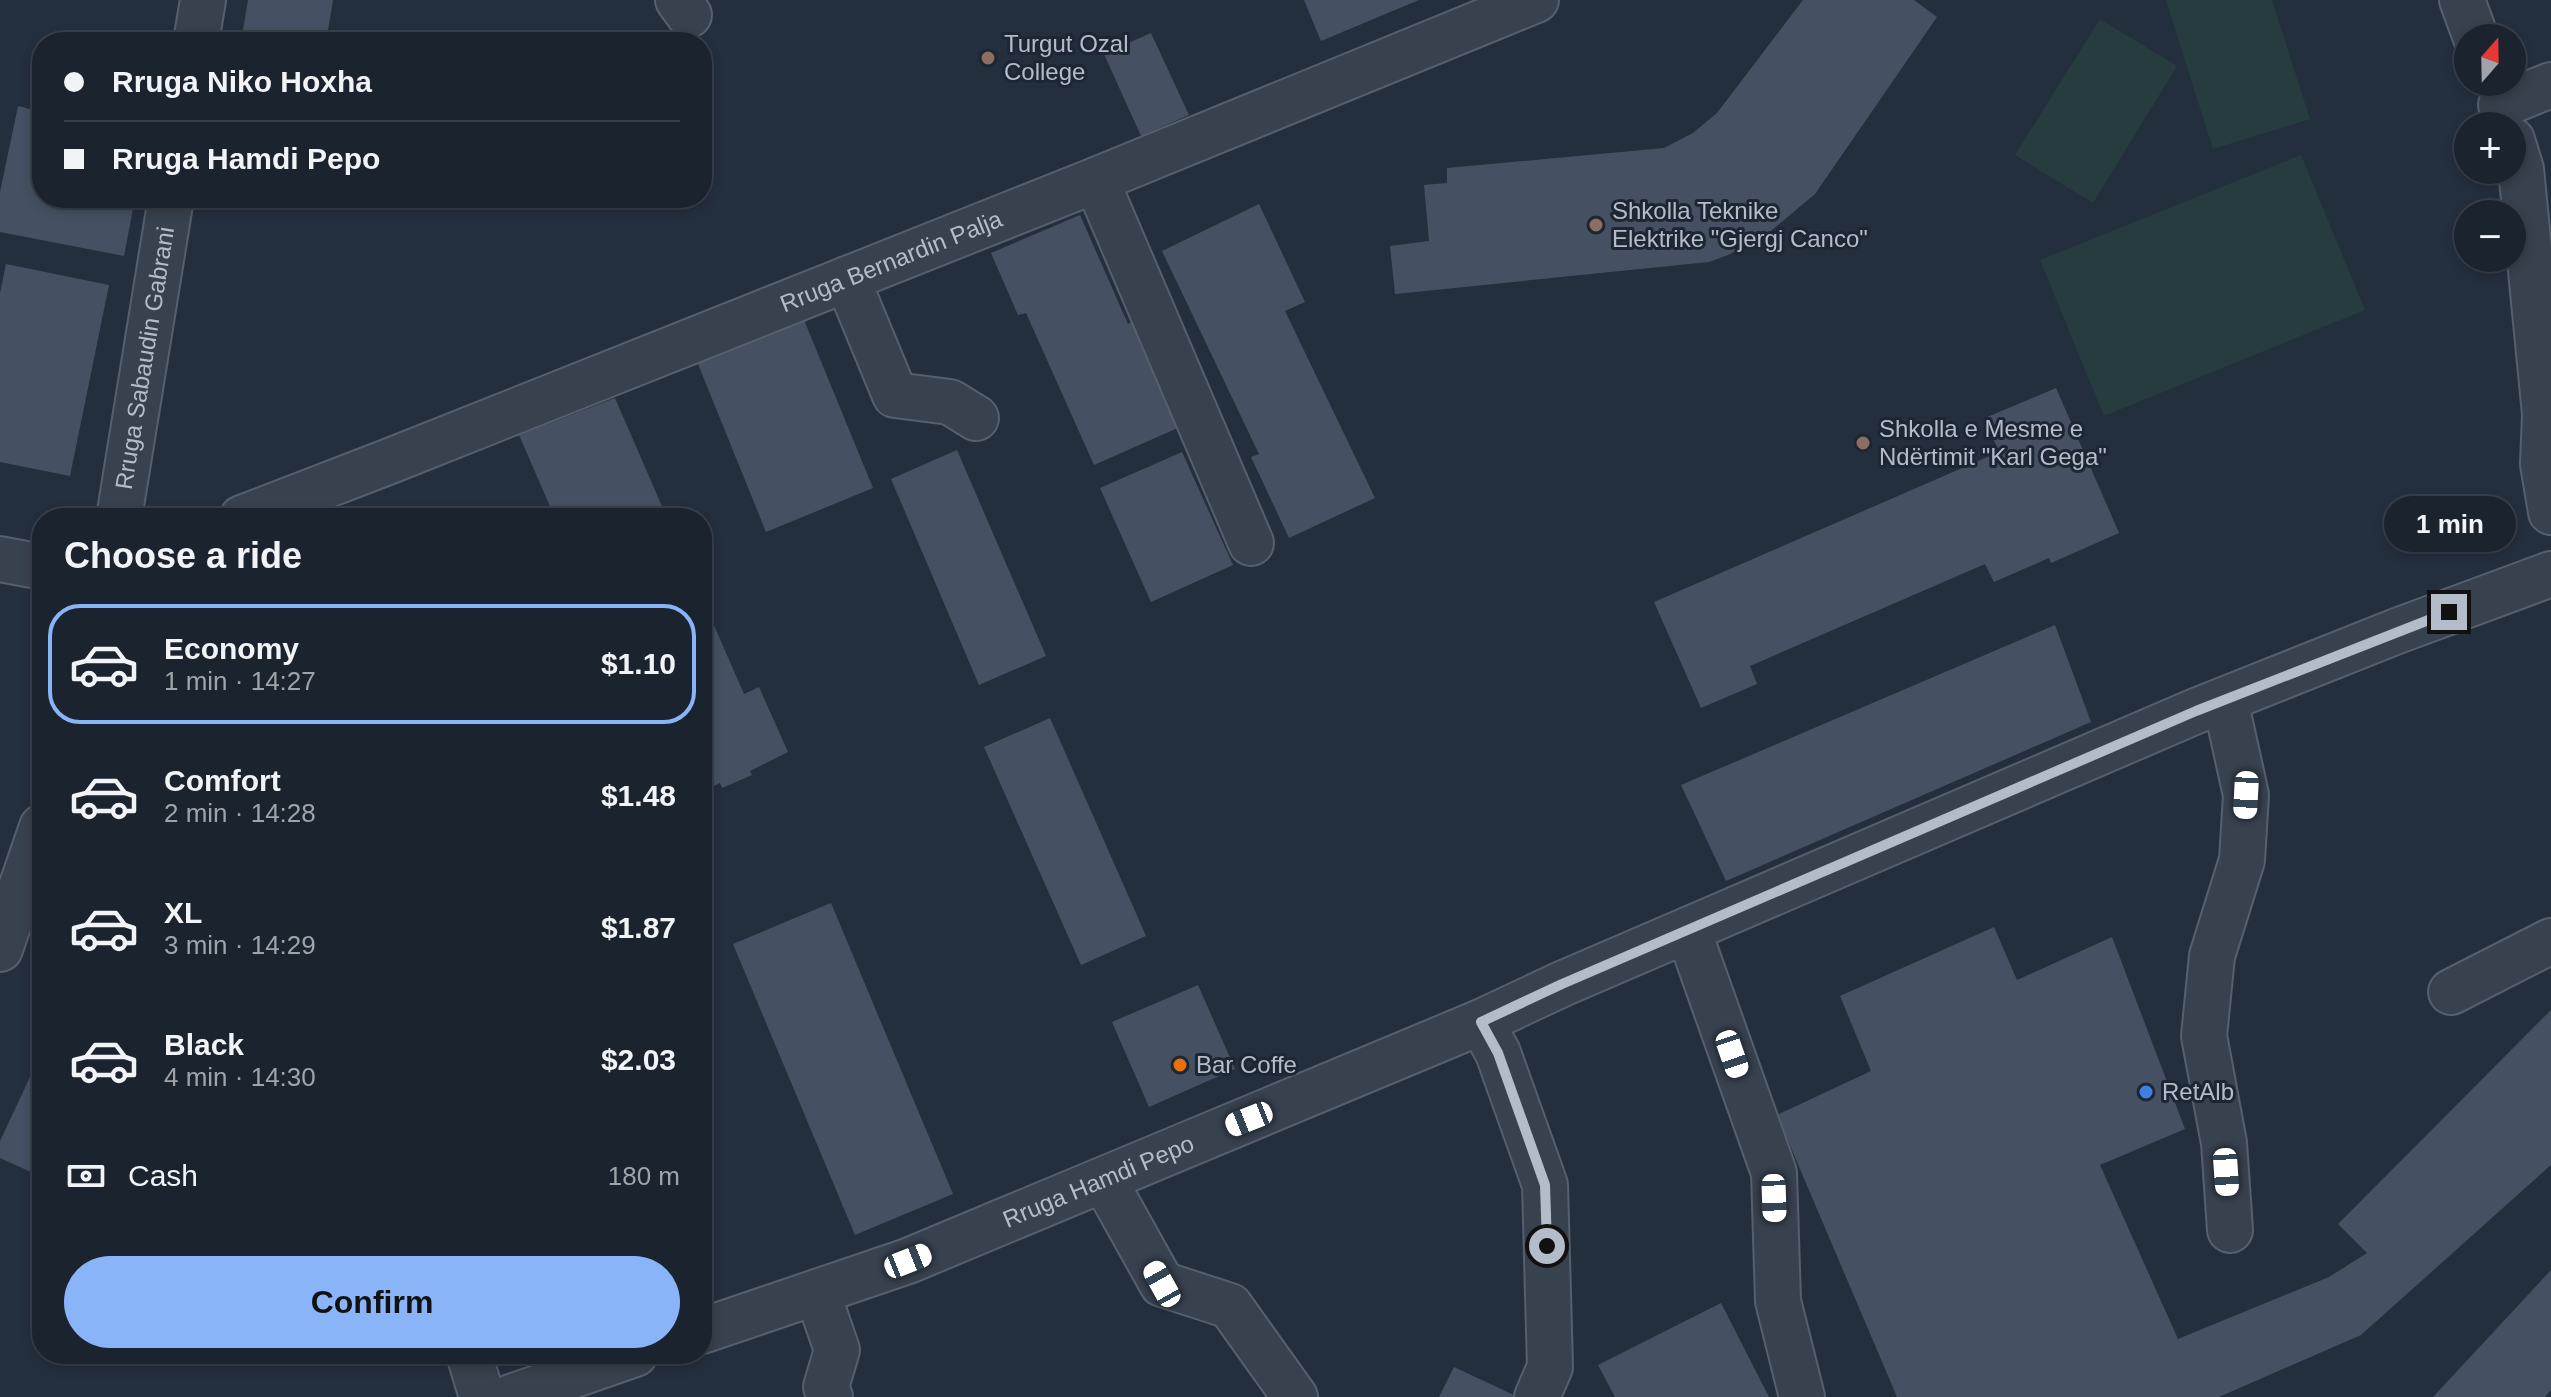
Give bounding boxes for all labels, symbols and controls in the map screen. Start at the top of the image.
north arrow [2454,24,2526,96]
map controls [2454,24,2526,272]
place label: Turgut Ozal College [1004,30,1129,85]
marker: Turgut Ozal College [979,49,997,67]
text: Rruga Niko Hoxha [112,65,372,98]
button: + [2454,112,2526,184]
text: Rruga Hamdi Pepo [112,142,380,175]
place label: Shkolla Teknike Elektrike "Gjergj Canco" [1612,197,1868,252]
button: − [2454,200,2526,272]
street label: Rruga Bernardin Palja [776,205,1006,317]
marker: Shkolla Teknike Elektrike "Gjergj Canco" [1587,216,1605,234]
street label: Rruga Sabaudin Gabrani [110,225,179,491]
place label: Shkolla e Mesme e Ndërtimit "Karl Gega" [1879,415,2107,470]
marker: Shkolla e Mesme e Ndërtimit "Karl Gega" [1854,434,1872,452]
callout: 1 min [2383,496,2515,552]
text: 1 min [2416,509,2484,539]
text: Choose a ride [64,535,302,576]
route end [2431,594,2467,630]
icon: car [68,628,140,700]
text: Economy [164,632,299,665]
text: $1.10 [601,647,676,680]
text: 1 min · 14:27 [164,666,316,696]
icon: car [68,760,140,832]
text: Comfort [164,764,281,797]
car [2233,770,2259,820]
text: $1.48 [601,779,676,812]
text: 2 min · 14:28 [164,798,316,828]
icon: car [68,892,140,964]
text: XL [164,896,202,929]
text: $1.87 [601,911,676,944]
text: 3 min · 14:29 [164,930,316,960]
icon: car [68,1024,140,1096]
car [1713,1027,1751,1081]
text: Black [164,1028,244,1061]
text: $2.03 [601,1043,676,1076]
place label: Bar Coffe [1196,1051,1297,1078]
marker: Bar Coffe [1171,1056,1189,1074]
text: 4 min · 14:30 [164,1062,316,1092]
place label: RetAlb [2162,1078,2234,1105]
marker: RetAlb [2137,1083,2155,1101]
car [1222,1099,1276,1139]
street label: Rruga Hamdi Pepo [999,1129,1198,1233]
car [2212,1147,2240,1197]
icon: cash [64,1154,108,1198]
text: Cash [128,1159,198,1192]
text: 180 m [608,1161,680,1191]
car [1761,1174,1787,1222]
route start [1529,1228,1565,1264]
car [881,1241,935,1281]
button: Confirm [64,1256,680,1348]
car [1140,1257,1184,1311]

